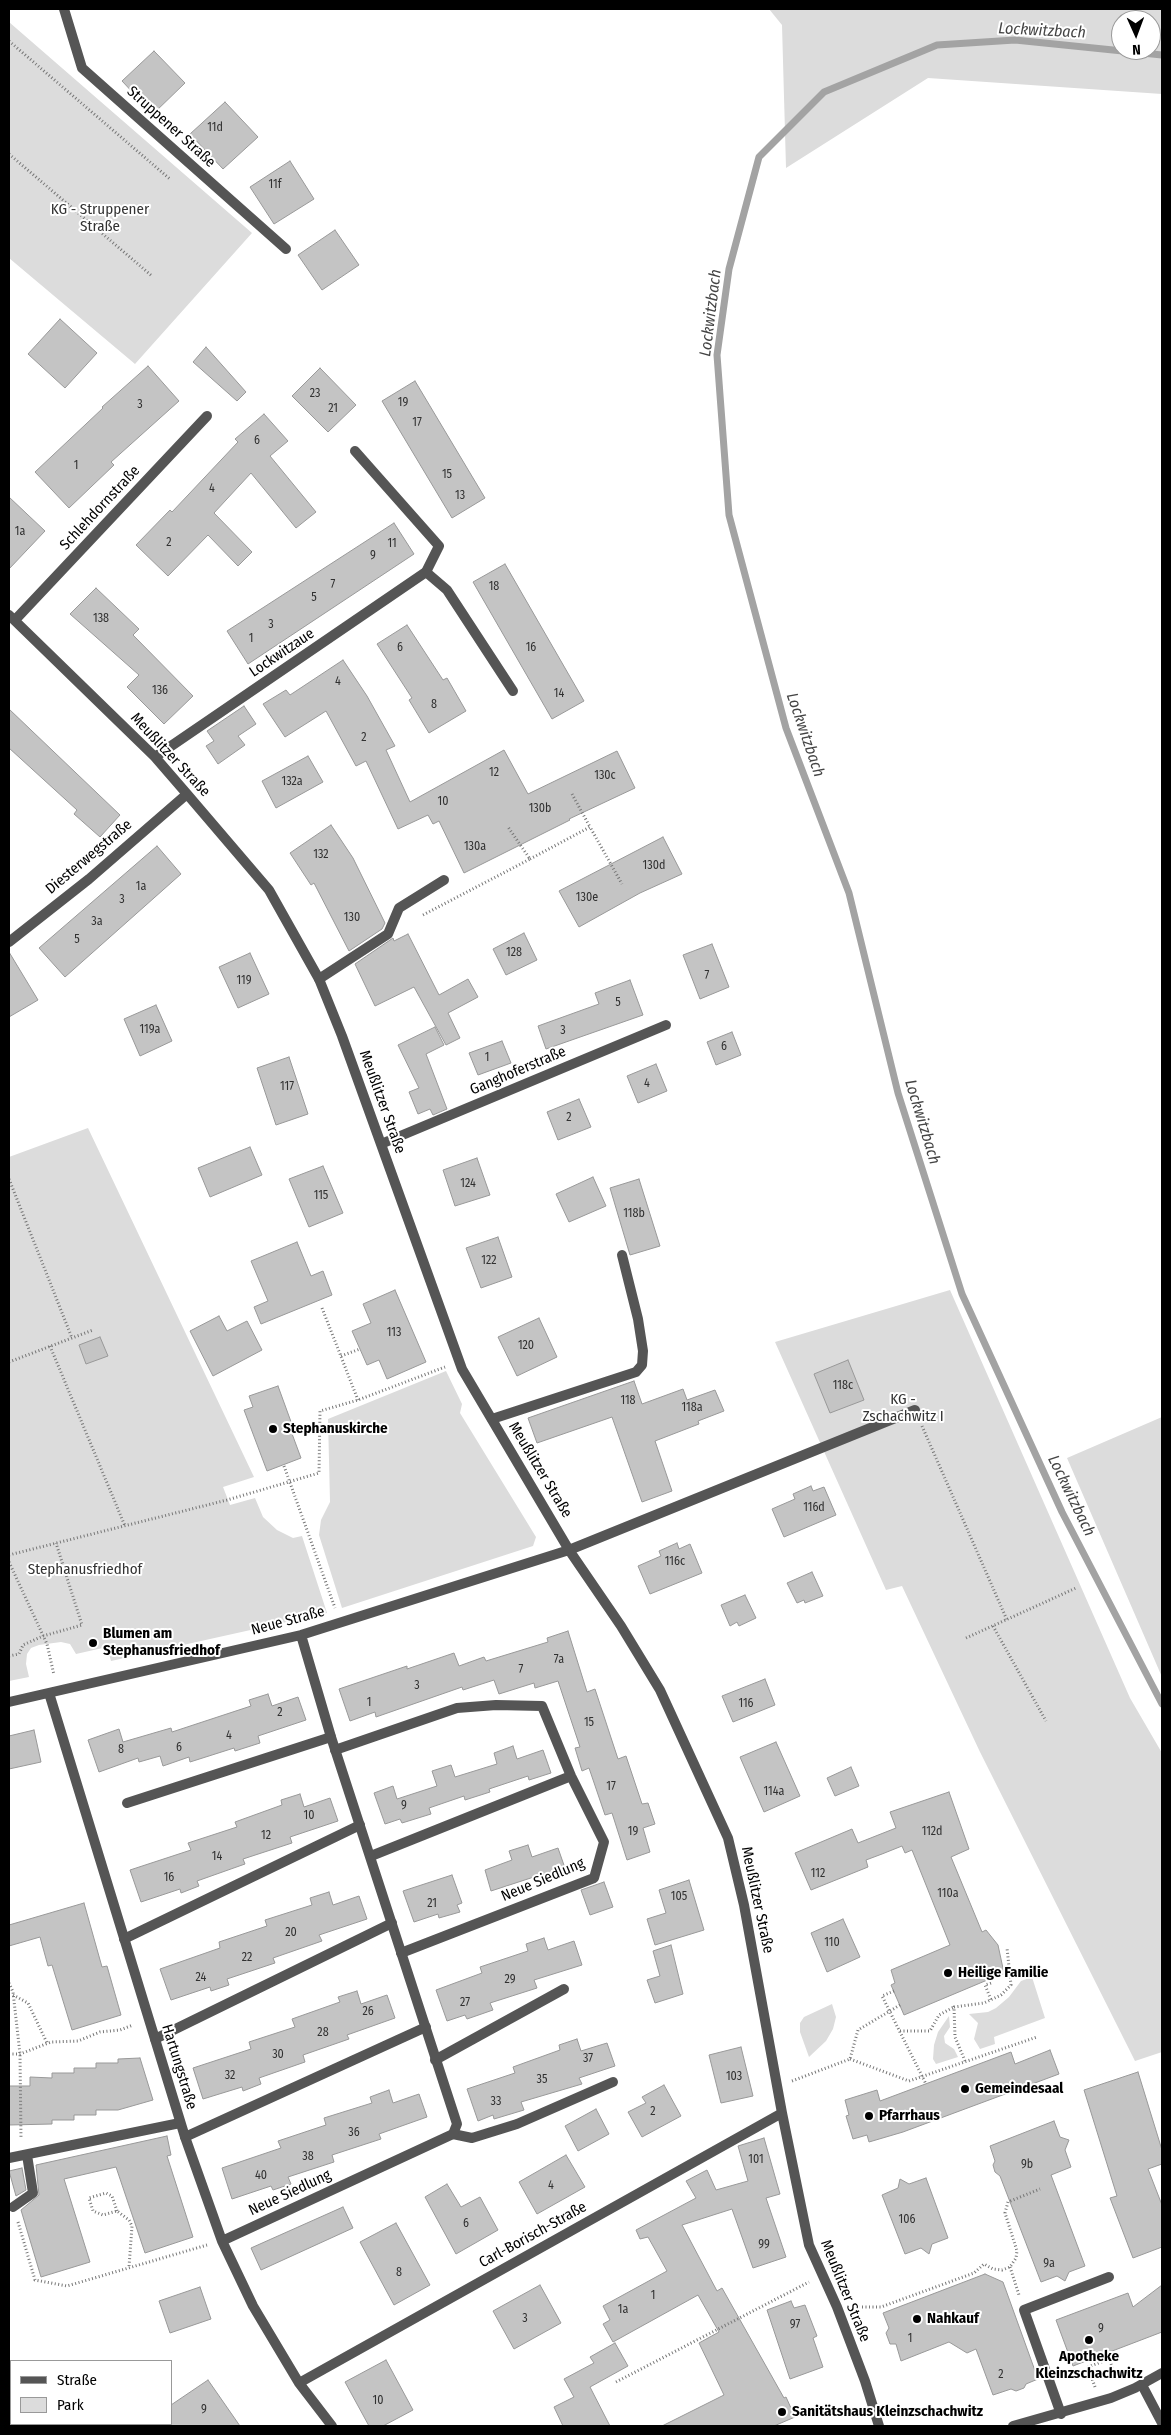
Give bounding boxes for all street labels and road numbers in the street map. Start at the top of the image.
street label: Struppener Straße [123,83,219,171]
street label: Schlehdornstraße [56,462,144,554]
street label: Lockwitzaue [246,625,318,681]
street label: Meußlitzer Straße [126,709,214,801]
street label: Diesterwegstraße [42,816,136,898]
street label: Ganghoferstraße [467,1043,569,1099]
street label: Meußlitzer Straße [355,1048,409,1156]
street label: Meußlitzer Straße [504,1419,576,1521]
street label: Neue Straße [249,1603,327,1639]
street label: Meußlitzer Straße [737,1845,777,1955]
street label: Neue Siedlung [499,1854,587,1906]
street label: Hartungstraße [158,2022,200,2112]
street label: Neue Siedlung [246,2166,334,2220]
street label: Carl-Borisch-Straße [476,2198,590,2272]
street label: Meußlitzer Straße [816,2237,874,2345]

